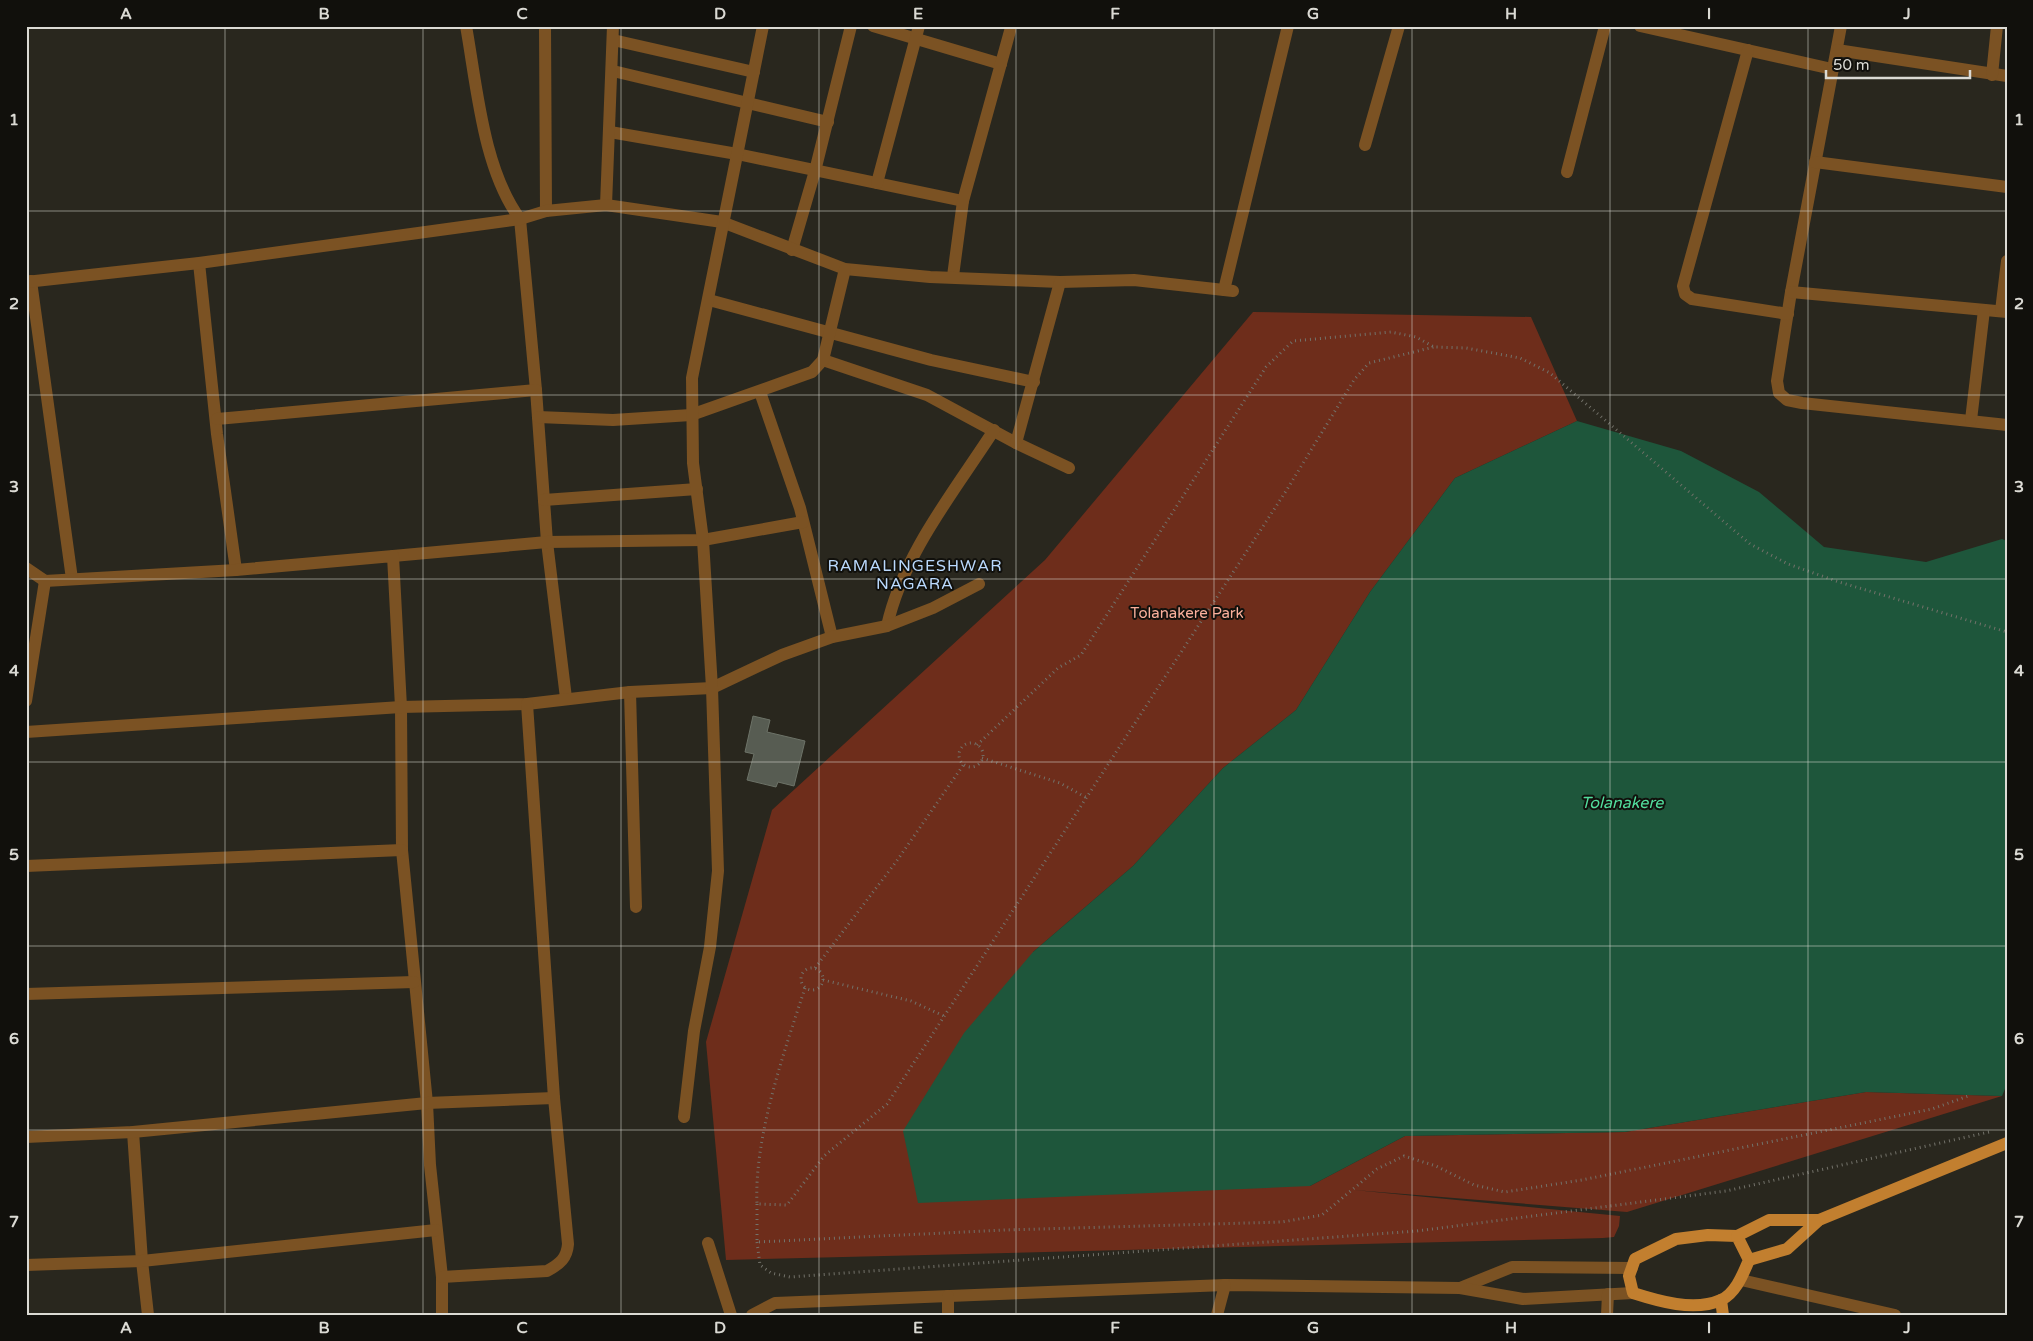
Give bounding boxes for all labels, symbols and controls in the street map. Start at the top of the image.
text: A [120,4,132,24]
text: B [318,4,330,24]
text: C [516,4,528,24]
text: D [714,4,726,24]
text: E [913,4,923,24]
text: F [1110,4,1120,24]
text: G [1307,4,1319,24]
text: H [1505,4,1517,24]
text: I [1707,4,1711,24]
text: J [1902,4,1911,24]
scale bar [1826,48,1969,80]
text: 50 m [1833,56,1870,74]
text: 1 [9,110,19,130]
text: 1 [2014,110,2024,130]
text: 2 [9,294,19,314]
text: 2 [2014,294,2024,314]
text: 3 [9,477,19,497]
text: 3 [2014,477,2024,497]
district label: RAMALINGESHWAR NAGARA [827,556,1003,594]
park label: Tolanakere Park [1130,604,1244,622]
text: 4 [9,661,19,681]
text: 4 [2014,661,2024,681]
water label: Tolanakere [1581,793,1664,813]
text: 5 [9,845,19,865]
text: 5 [2014,845,2024,865]
text: 6 [9,1029,19,1049]
text: 6 [2014,1029,2024,1049]
text: 7 [9,1212,19,1232]
text: 7 [2014,1212,2024,1232]
text: A [120,1318,132,1338]
text: B [318,1318,330,1338]
text: C [516,1318,528,1338]
text: D [714,1318,726,1338]
text: E [913,1318,923,1338]
text: F [1110,1318,1120,1338]
text: G [1307,1318,1319,1338]
text: H [1505,1318,1517,1338]
text: I [1707,1318,1711,1338]
text: J [1902,1318,1911,1338]

